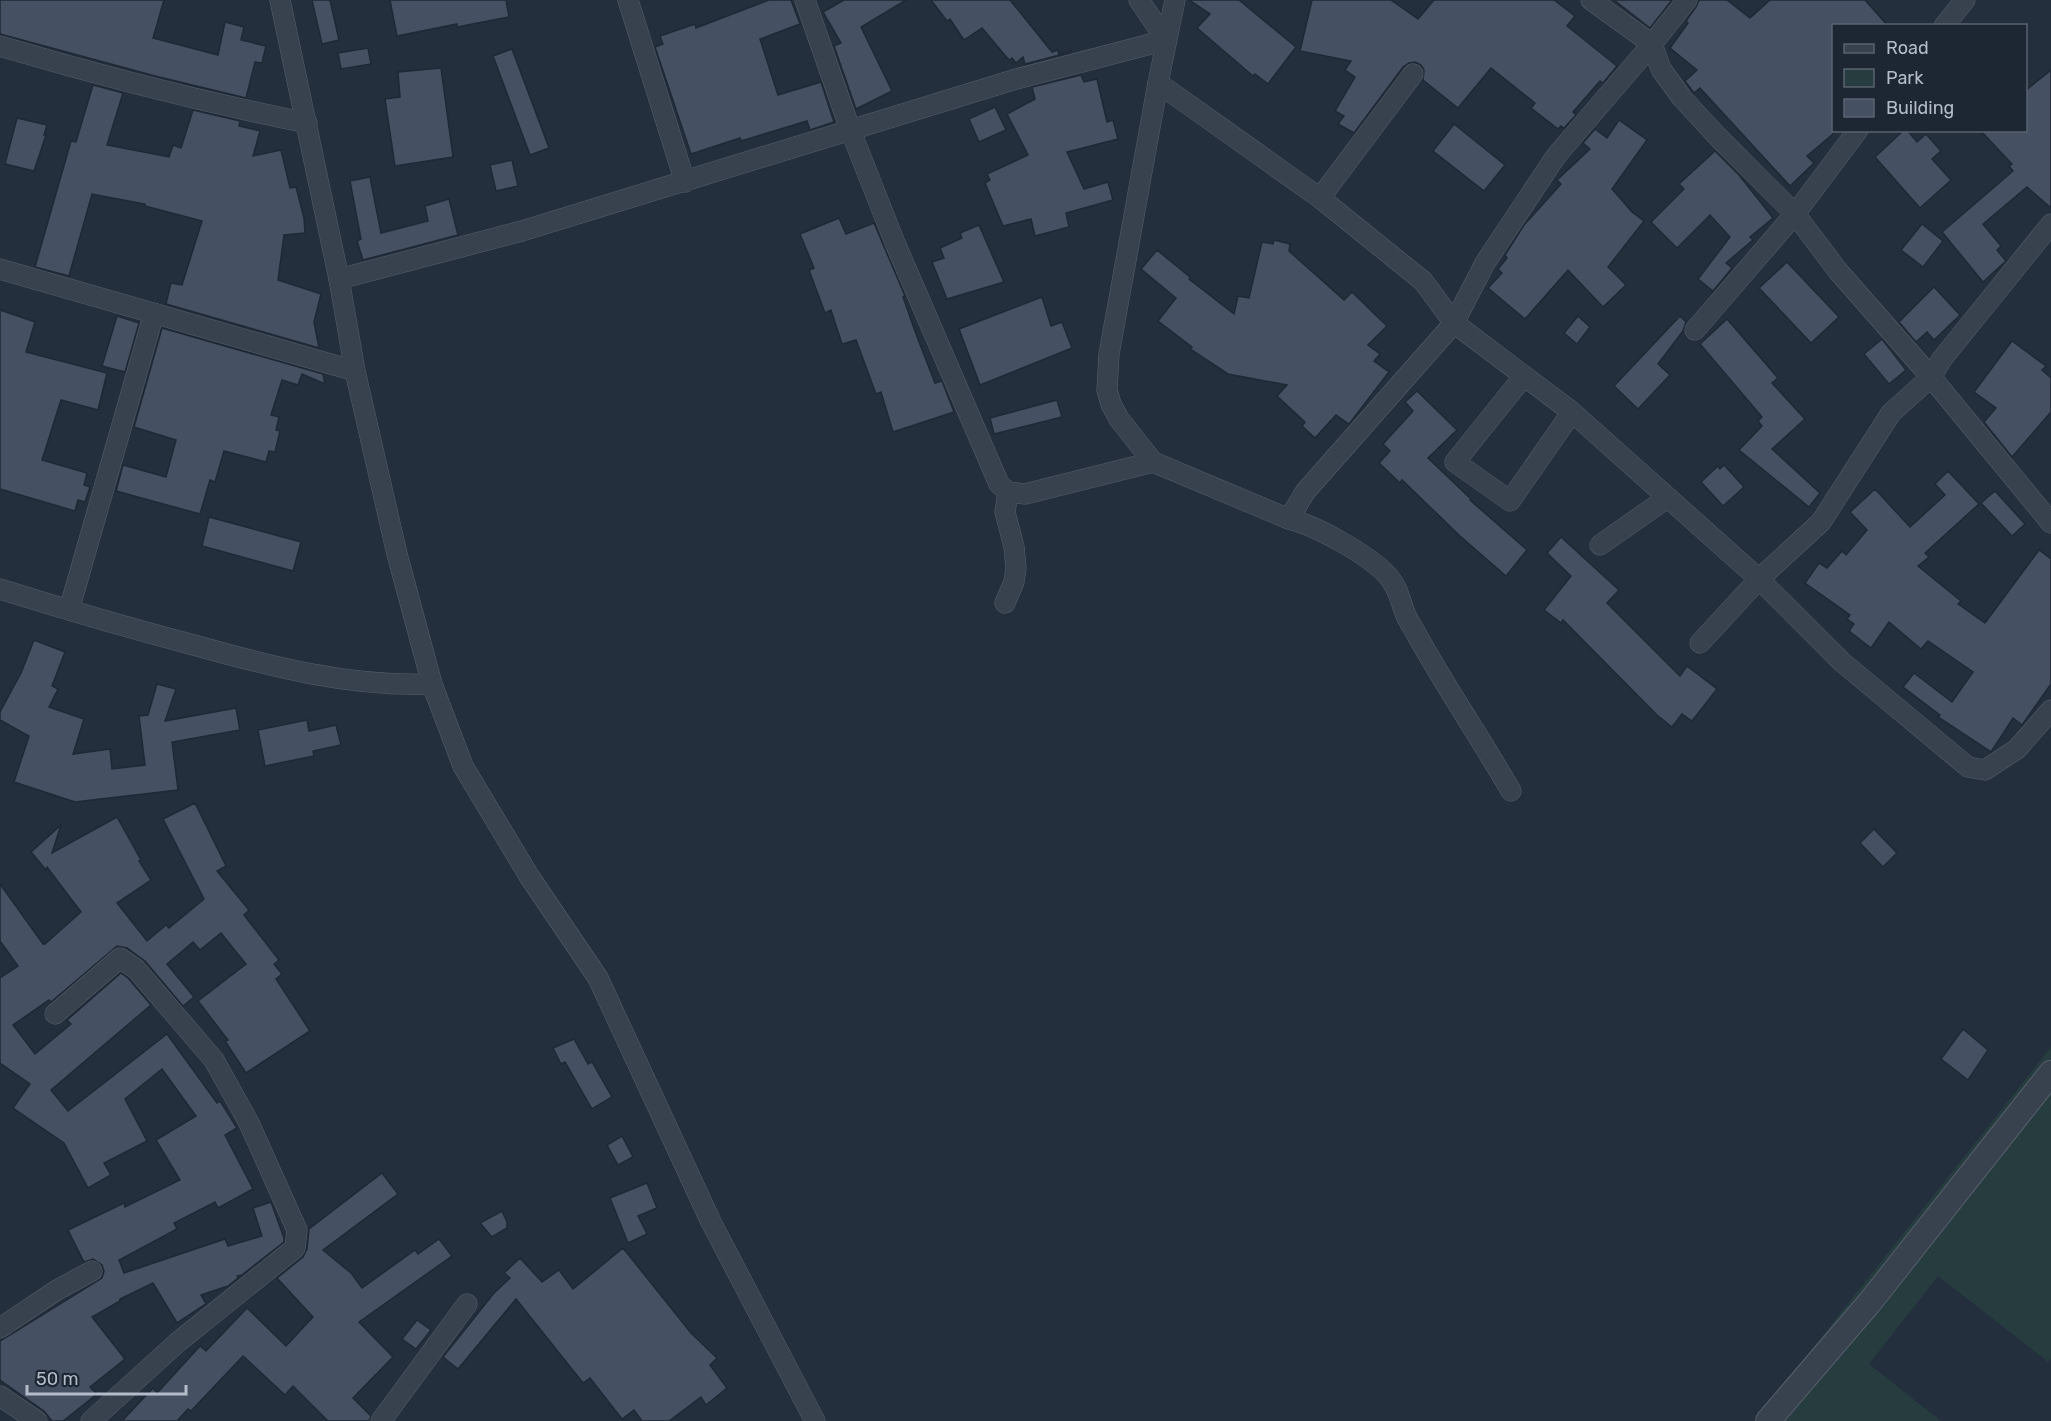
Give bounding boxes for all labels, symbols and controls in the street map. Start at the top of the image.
legend [1832,24,2027,132]
text: Road [1886,37,1929,59]
text: Park [1886,67,1924,89]
text: Building [1886,97,1954,119]
scale bar [27,1358,186,1396]
text: 50 m [36,1368,79,1390]

